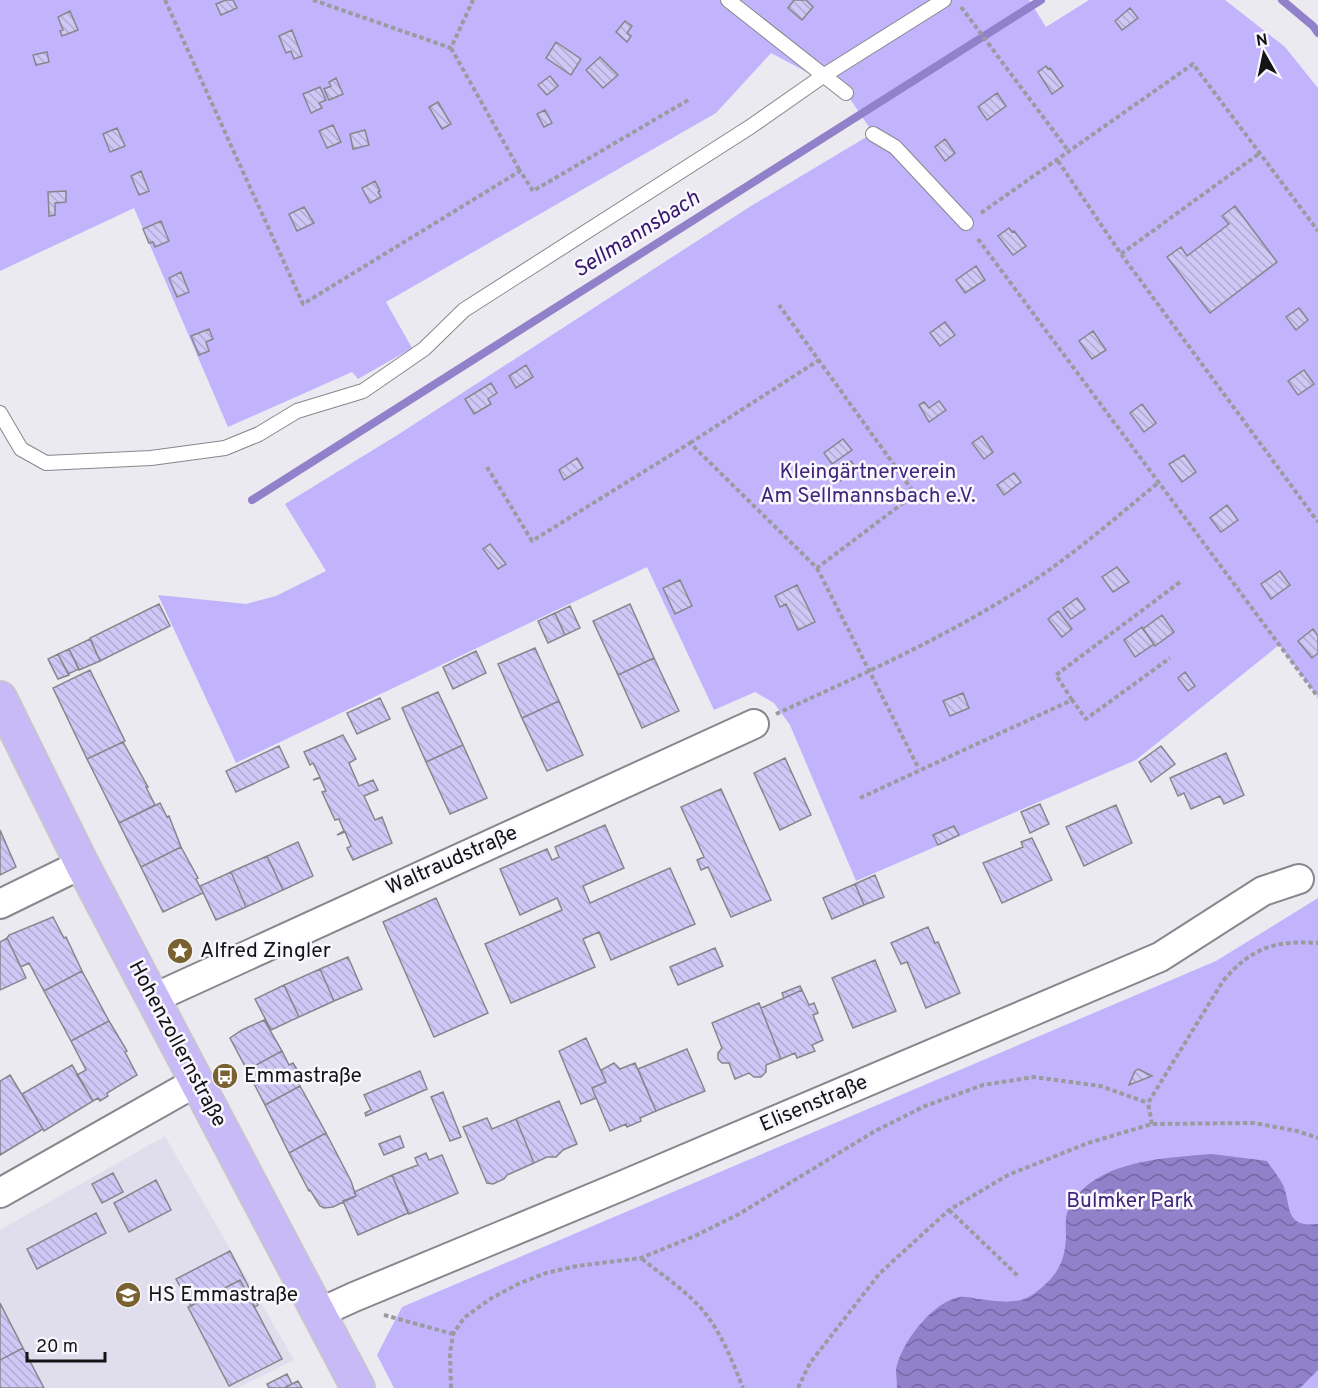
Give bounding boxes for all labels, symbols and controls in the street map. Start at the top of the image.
north arrow [1234,24,1294,84]
text: N [1255,30,1269,52]
water label: Sellmannsbach [569,185,705,285]
park label: Kleingärtnerverein Am Sellmannsbach e.V. [760,459,976,510]
street label: Waltraudstraße [382,820,522,902]
place icon: Alfred Zingler [165,936,195,966]
place label: Alfred Zingler [200,938,331,965]
street label: Hohenzollernstraße [122,956,232,1132]
bus stop icon: Emmastraße [210,1061,240,1091]
place label: Emmastraße [244,1063,362,1090]
street label: Elisenstraße [756,1069,872,1139]
park label: Bulmker Park [1066,1188,1194,1215]
school or university icon: HS Emmastraße [113,1280,143,1310]
place label: HS Emmastraße [148,1282,298,1309]
scale bar [27,1325,105,1363]
text: 20 m [36,1336,78,1359]

